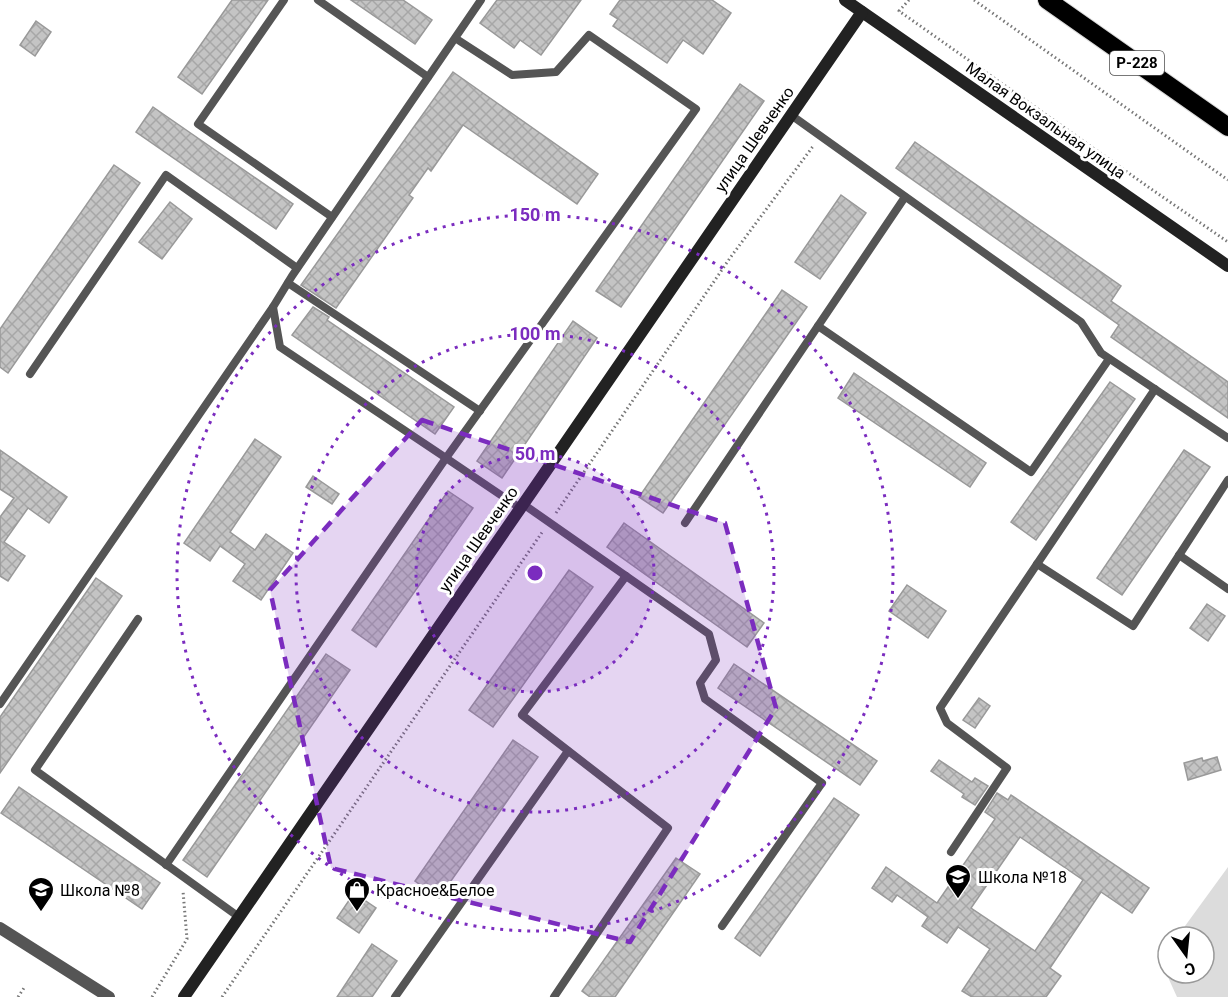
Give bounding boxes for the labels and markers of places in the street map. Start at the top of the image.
centre of rings [525,563,545,583]
school or university icon: Школа №18 [943,862,973,900]
place label: Школа №18 [978,868,1067,887]
school or university icon: Школа №8 [26,875,56,913]
shop icon: Красное&Белое [342,875,372,913]
place label: Школа №8 [60,881,140,900]
place label: Красное&Белое [376,881,494,900]

